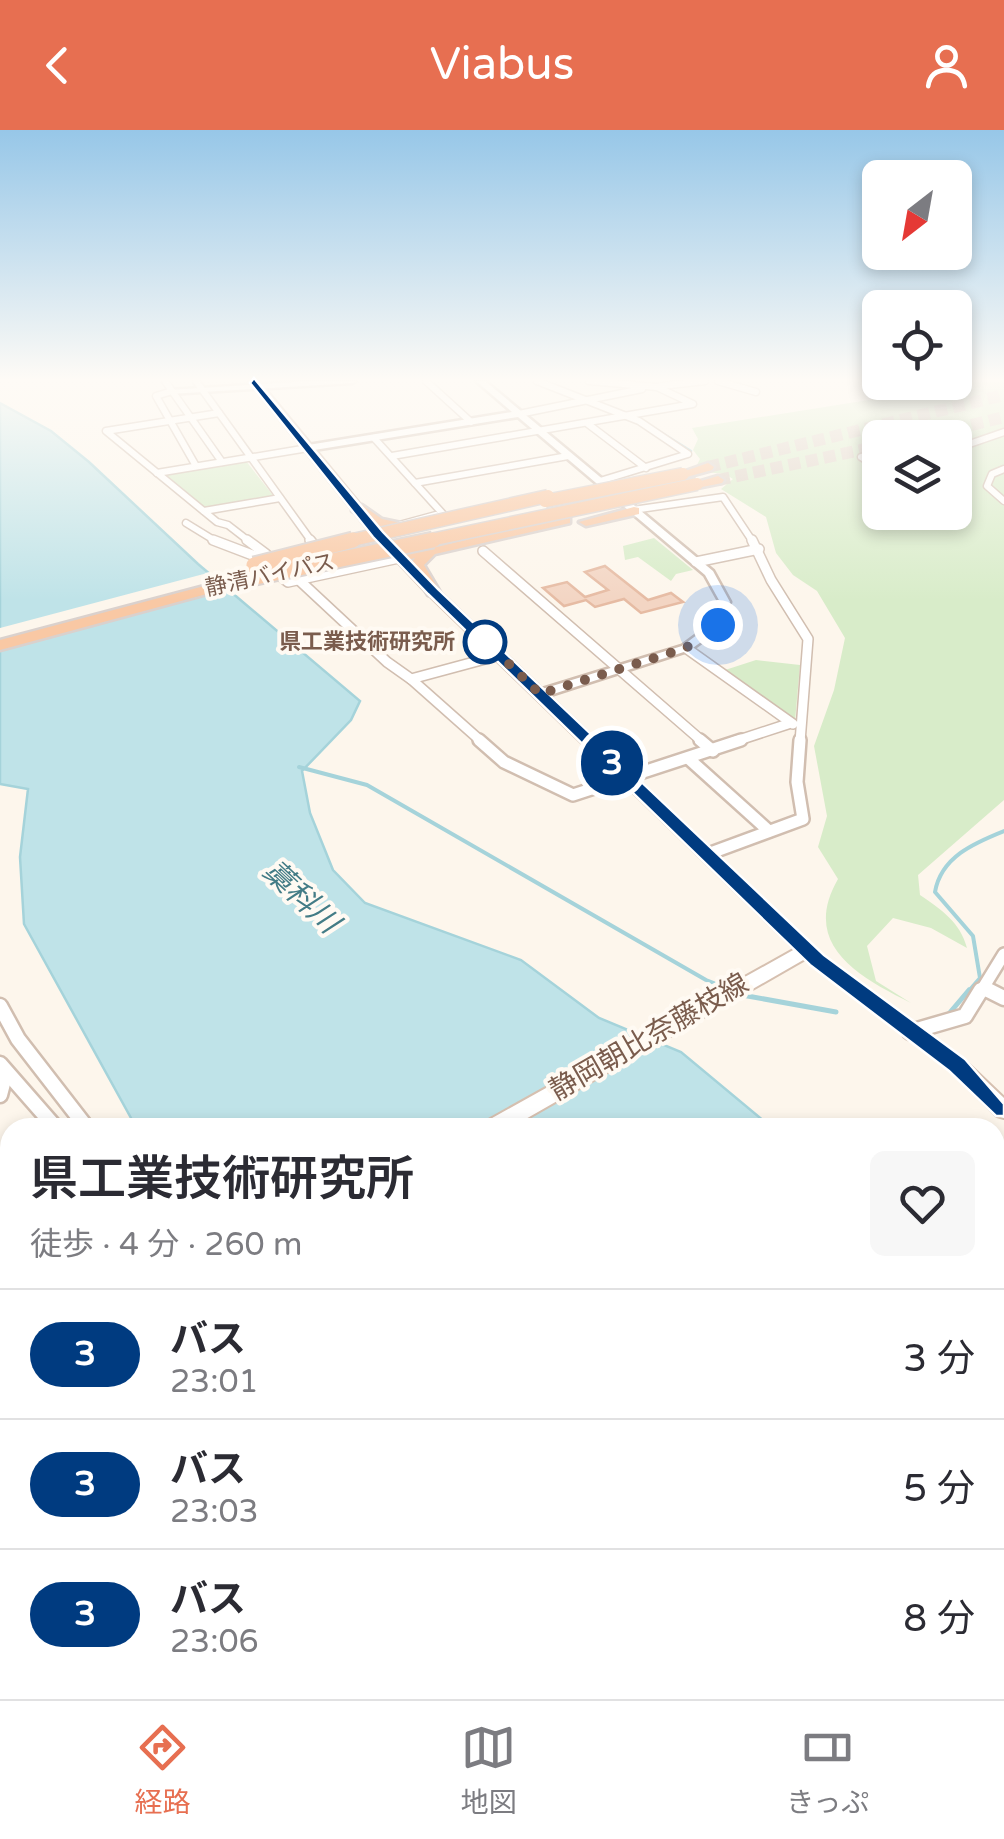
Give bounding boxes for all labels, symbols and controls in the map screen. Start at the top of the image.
icon: back [30,38,85,93]
text: Viabus [430,38,574,92]
icon: person [919,38,974,93]
north arrow [862,160,972,270]
map controls [862,160,972,530]
button: locate [862,290,972,400]
button: layers [862,420,972,530]
street label: 静清バイパス [203,549,337,601]
your location [693,600,743,650]
marker: 県工業技術研究所 [464,621,506,663]
place label: 県工業技術研究所 [279,629,455,655]
line badge: 3 [580,730,644,796]
text: 3 [601,742,623,784]
water label: 藁科川 [255,853,349,943]
street label: 静岡朝比奈藤枝線 [543,966,755,1108]
text: 県工業技術研究所 [30,1151,414,1209]
button: heart [870,1151,975,1256]
text: 徒歩 · 4 分 · 260 m [30,1226,302,1264]
text: バス [170,1317,246,1363]
text: 3 [74,1333,96,1375]
text: 3 分 [903,1336,975,1382]
text: 23:01 [170,1363,259,1401]
text: バス [170,1447,246,1493]
text: 3 [74,1463,96,1505]
text: 5 分 [903,1466,975,1512]
text: 23:03 [170,1493,259,1531]
text: バス [170,1577,246,1623]
text: 3 [74,1593,96,1635]
text: 8 分 [903,1596,975,1642]
text: 23:06 [170,1623,259,1661]
tab: 経路 [135,1720,191,1820]
tab: 地図 [461,1720,517,1820]
tab: きっぷ [786,1720,869,1820]

